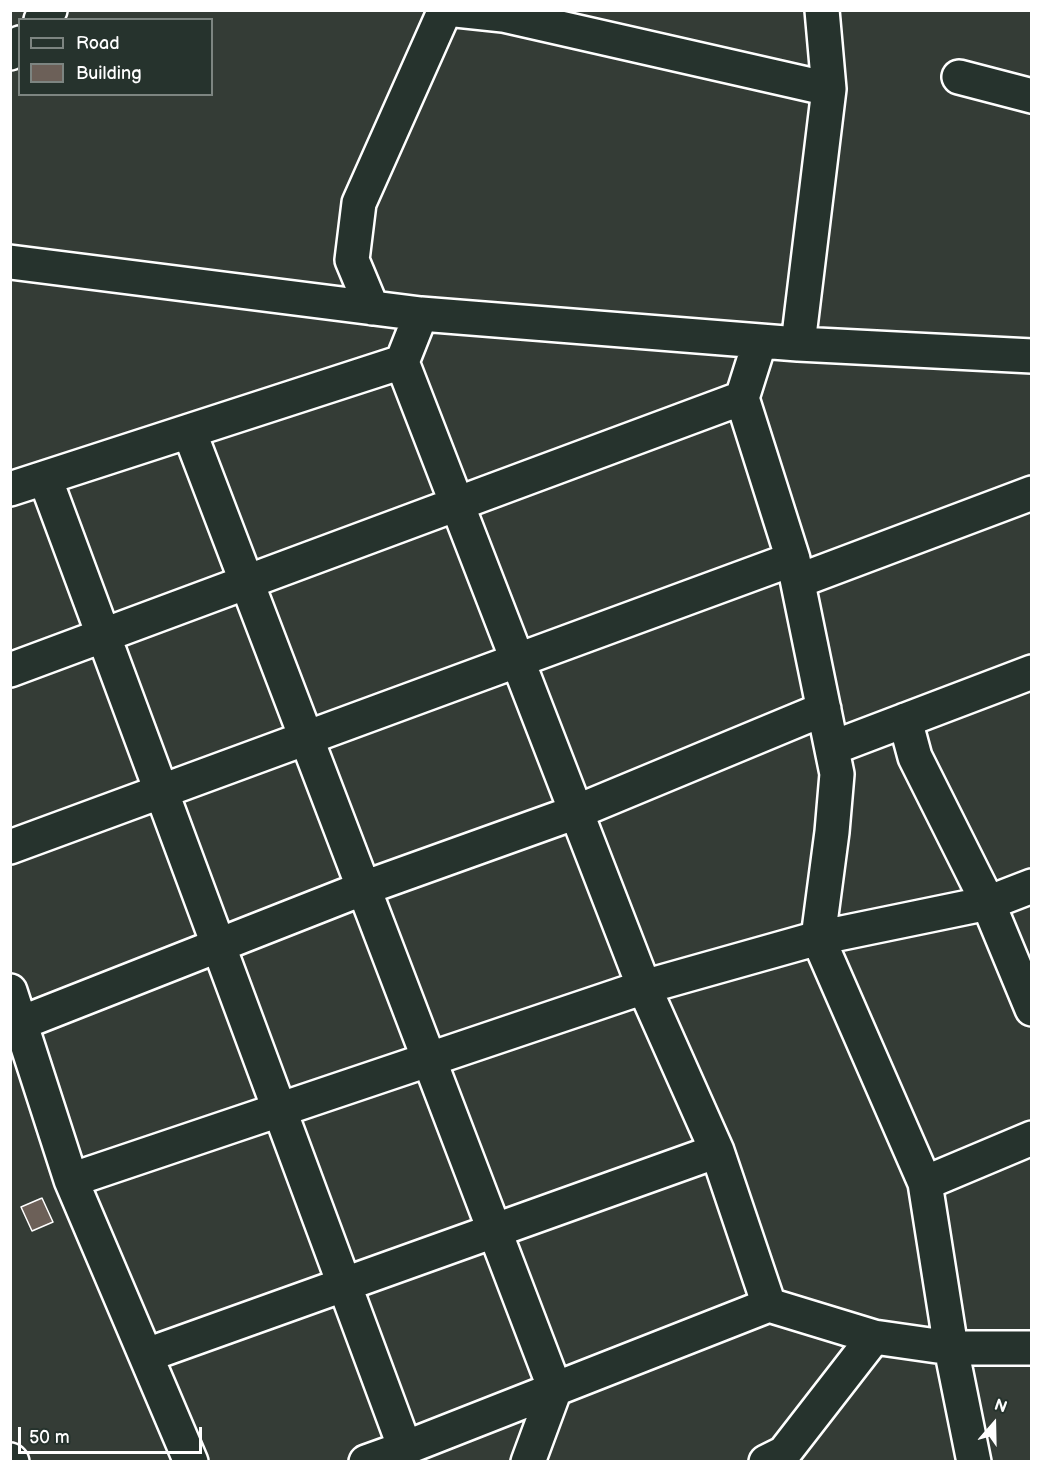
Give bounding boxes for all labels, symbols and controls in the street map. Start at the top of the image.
legend [18,18,213,96]
text: Road [76,33,120,54]
text: Building [76,63,142,84]
north arrow [964,1394,1024,1454]
text: N [991,1396,1009,1418]
scale bar [21,1415,206,1453]
text: 50 m [29,1427,70,1448]

